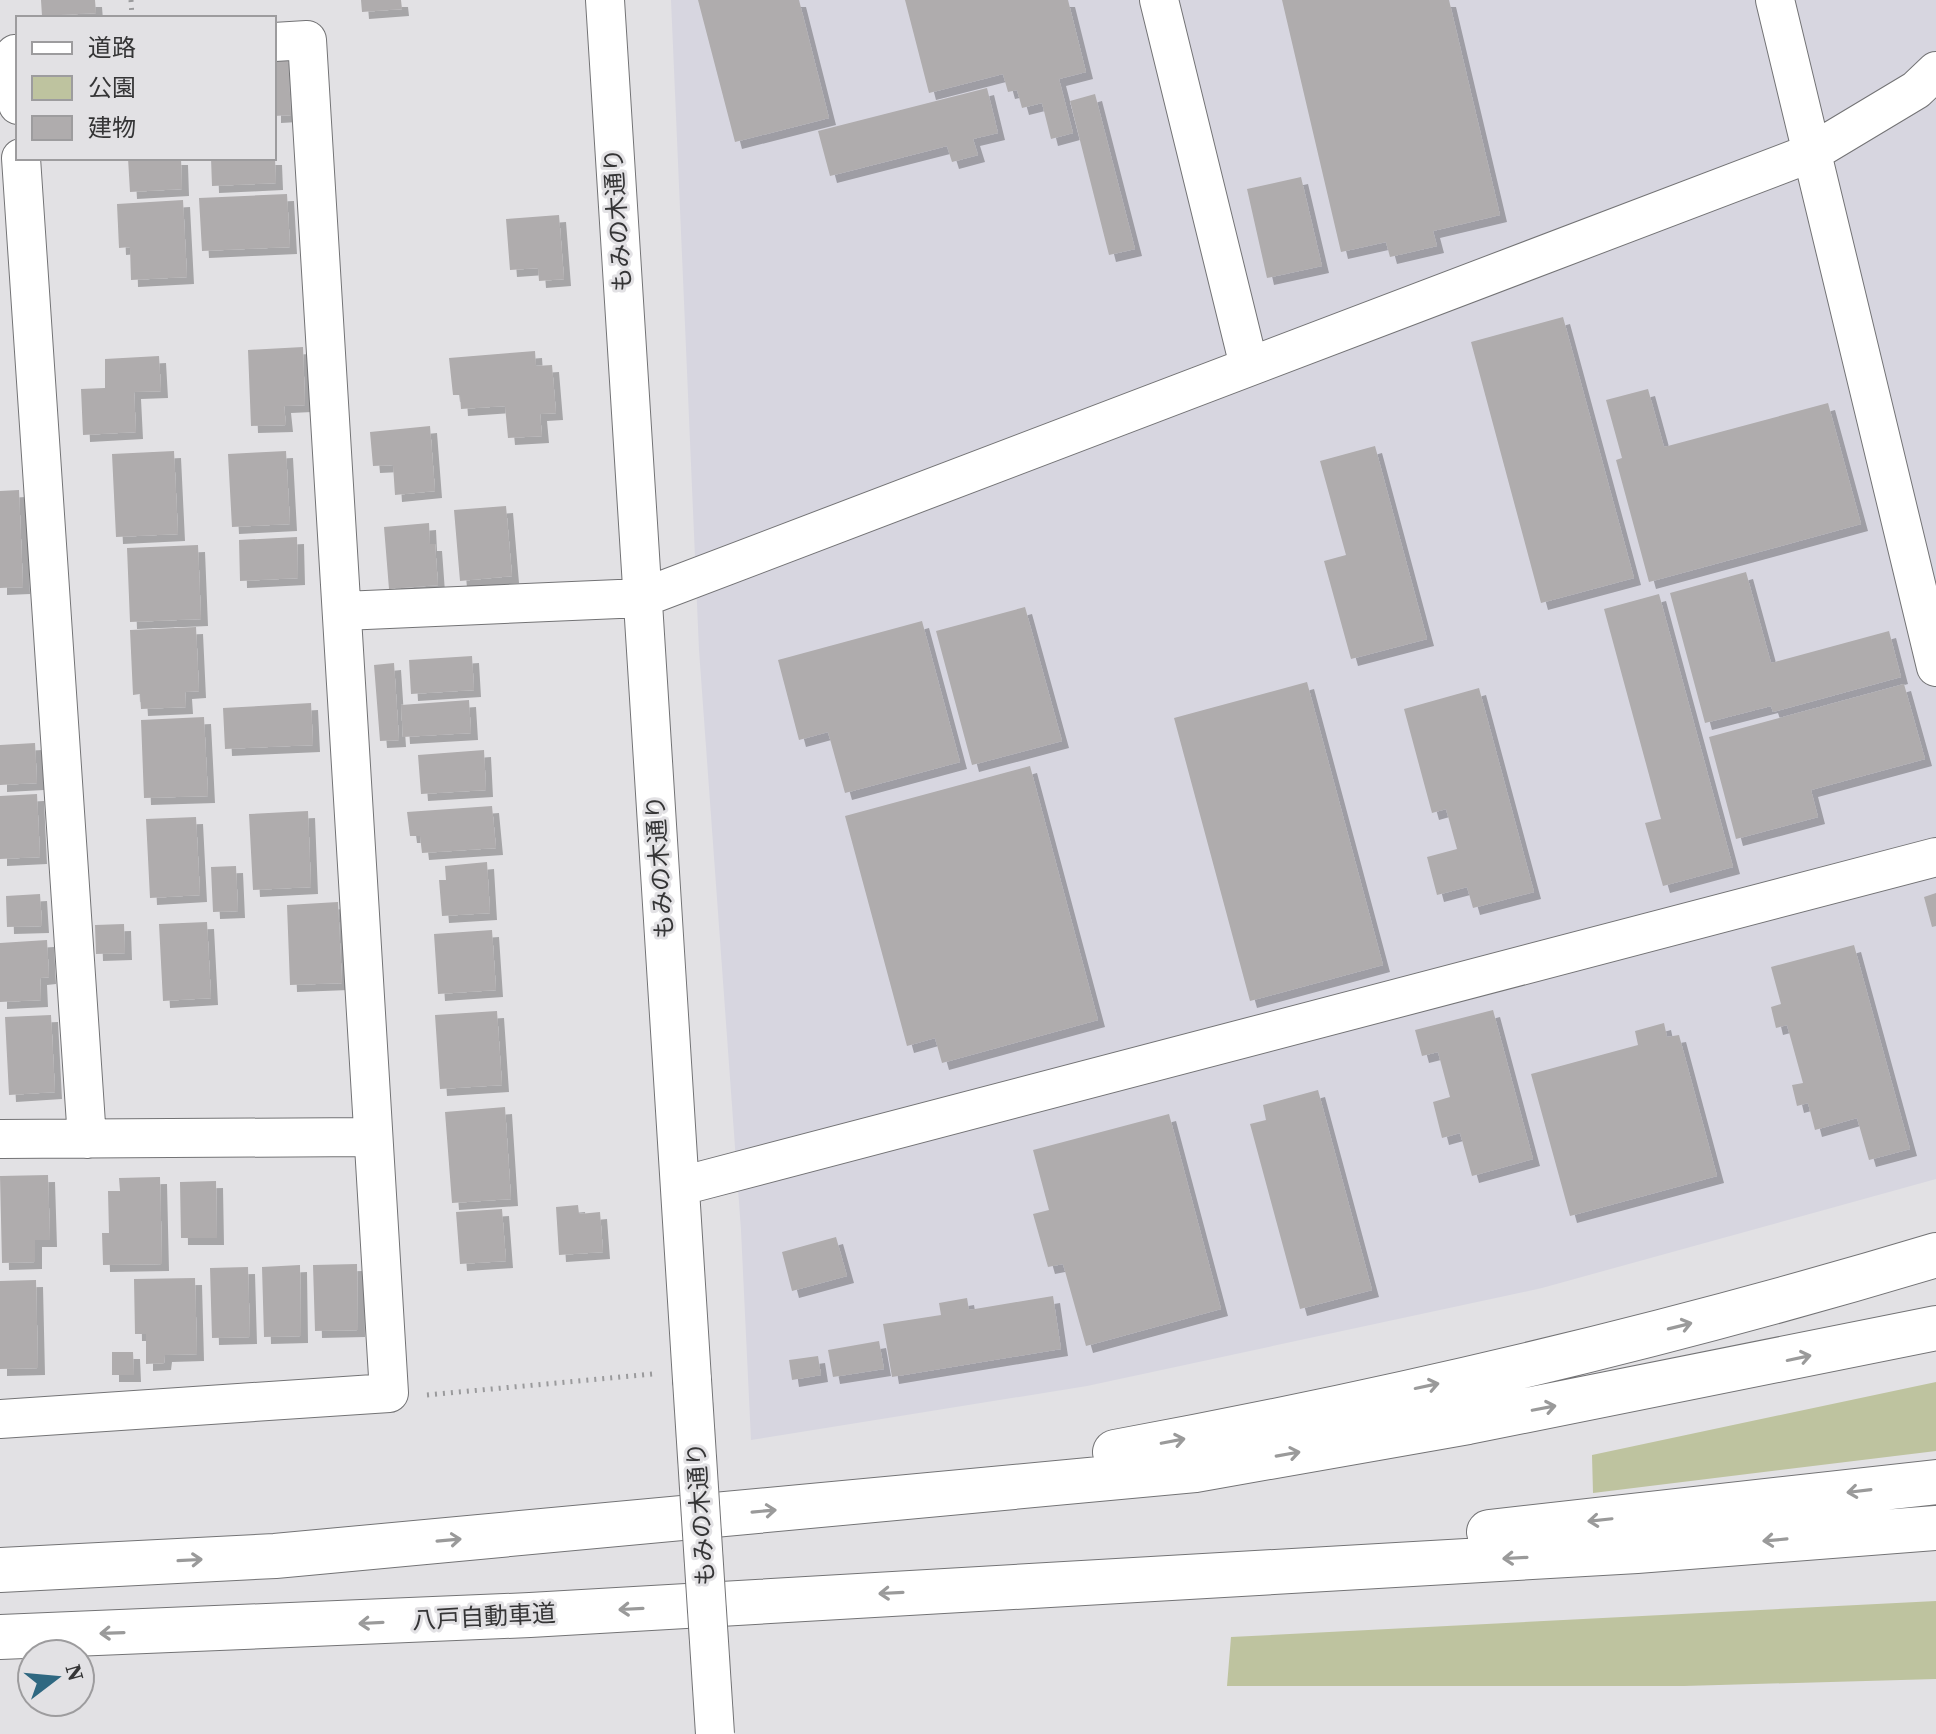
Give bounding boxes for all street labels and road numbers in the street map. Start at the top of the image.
street label: もみの木通り [596,147,639,293]
street label: もみの木通り [638,794,681,940]
street label: もみの木通り [679,1441,722,1587]
street label: 八戸自動車道 [411,1596,557,1637]

